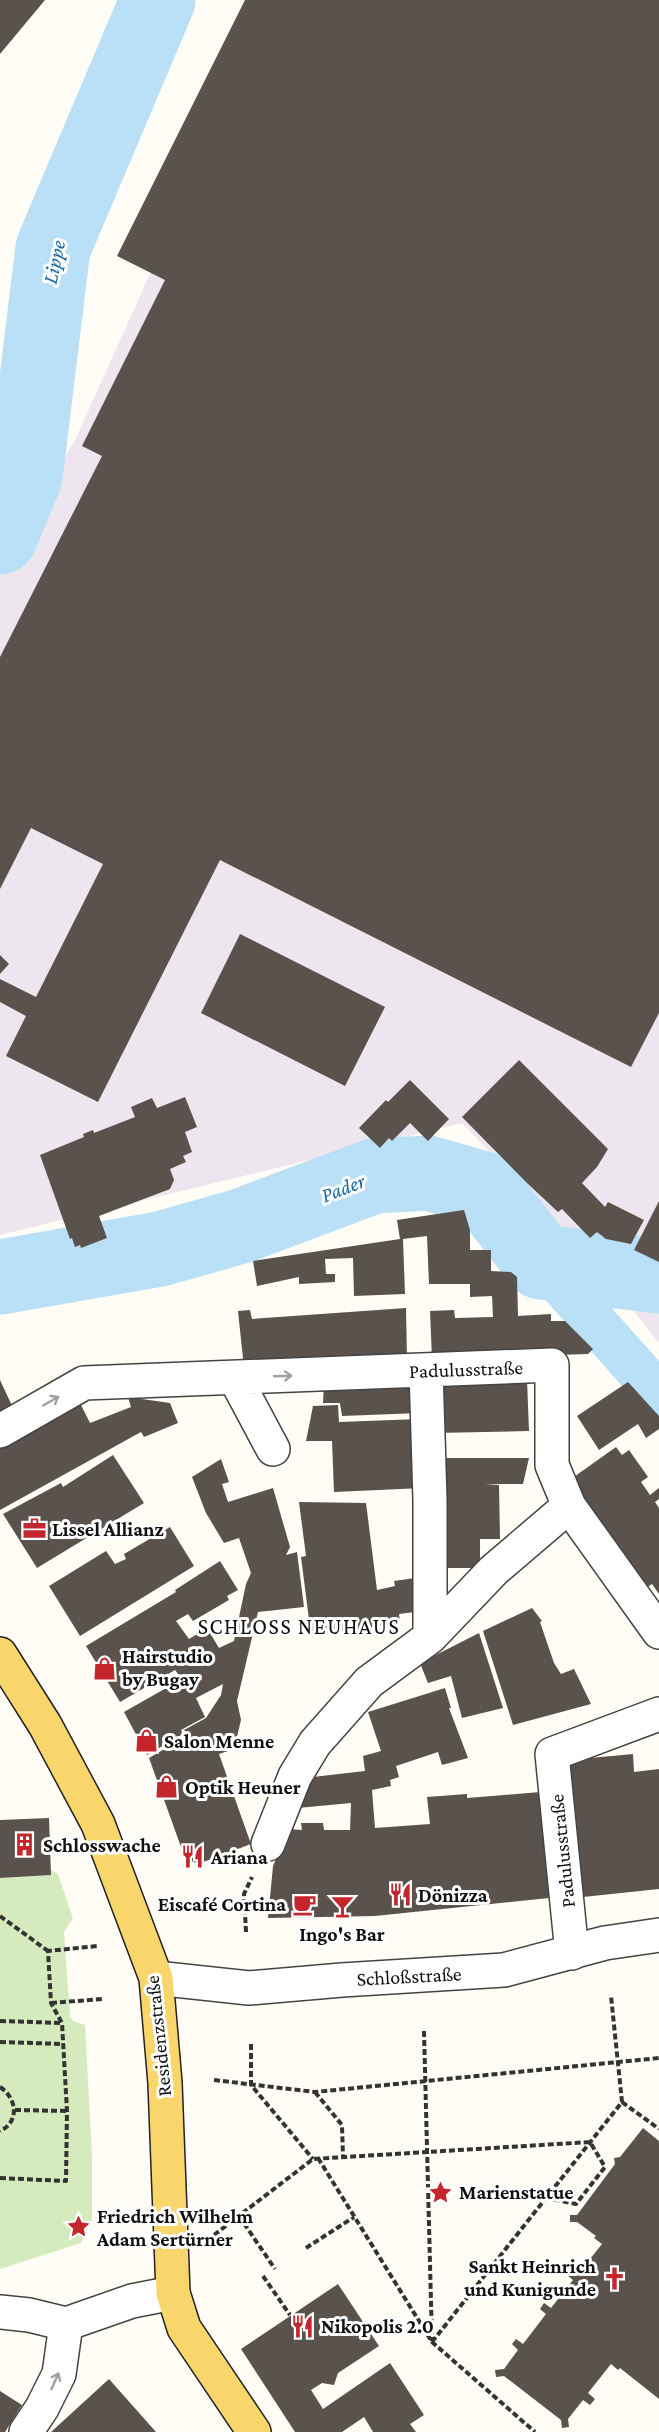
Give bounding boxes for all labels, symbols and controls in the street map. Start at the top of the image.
water label: Lippe [38,238,70,286]
water label: Pader [318,1168,369,1207]
street label: Padulusstraße [409,1356,524,1382]
one-way arrow [272,1370,292,1381]
one-way arrow [42,1395,59,1407]
office icon: Lissel Allianz [21,1516,47,1542]
place label: Lissel Allianz [52,1518,164,1540]
district label: SCHLOSS NEUHAUS [198,1614,400,1639]
place label: Hairstudio by Bugay [121,1645,213,1690]
shop icon: Hairstudio by Bugay [91,1655,117,1681]
shop icon: Salon Menne [133,1728,159,1754]
place label: Salon Menne [164,1730,274,1752]
shop icon: Optik Heuner [154,1774,180,1800]
place label: Optik Heuner [185,1776,301,1798]
street label: Padulusstraße [545,1793,579,1909]
building icon: Schlosswache [12,1832,38,1858]
place label: Schlosswache [43,1834,161,1856]
restaurant icon: Ariana [180,1844,206,1870]
place label: Ariana [210,1846,268,1868]
restaurant icon: Dönizza [387,1882,413,1908]
place label: Dönizza [418,1884,488,1906]
cafe icon: Eiscafé Cortina [291,1891,317,1917]
place label: Eiscafé Cortina [158,1893,286,1915]
bar icon: Ingo's Bar [329,1893,355,1919]
place label: Ingo's Bar [299,1923,385,1945]
street label: Schloßstraße [356,1962,462,1990]
street label: Residenzstraße [141,1974,175,2098]
place icon: Marienstatue [428,2179,454,2205]
place label: Marienstatue [459,2181,574,2203]
place label: Friedrich Wilhelm Adam Sertürner [96,2205,253,2250]
place icon: Friedrich Wilhelm Adam Sertürner [66,2214,92,2240]
place label: Sankt Heinrich und Kunigunde [464,2255,597,2300]
church icon: Sankt Heinrich und Kunigunde [601,2265,627,2291]
restaurant icon: Nikopolis 2.0 [290,2313,316,2339]
place label: Nikopolis 2.0 [321,2315,434,2337]
one-way arrow [50,2373,61,2391]

